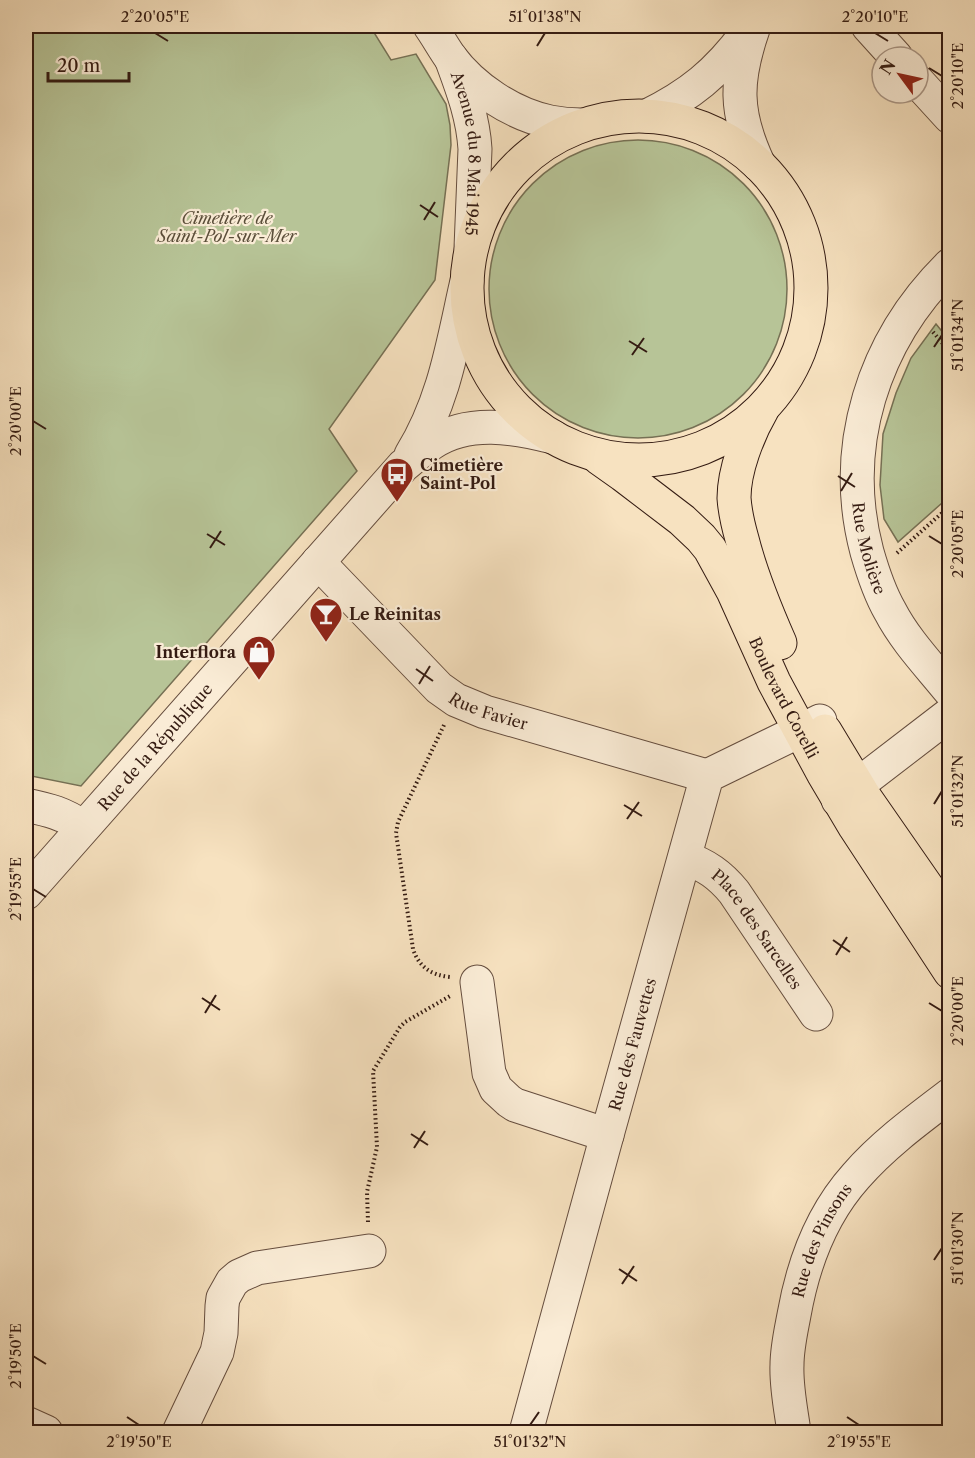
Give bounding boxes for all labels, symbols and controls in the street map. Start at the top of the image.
text: 2°20'05"E [121,7,189,26]
text: 51°01'38"N [508,7,582,26]
text: 2°20'10"E [842,7,908,26]
text: 2°20'10"E [948,43,967,109]
scale bar [48,45,129,83]
north arrow [870,45,930,105]
text: 20 m [57,55,101,77]
text: N [875,55,900,78]
street label: Avenue du 8 Mai 1945 [446,68,485,236]
park label: Cimetière de Saint-Pol-sur-Mer [156,208,298,246]
text: 51°01'34"N [948,299,967,371]
text: 2°20'00"E [6,386,25,456]
place label: Cimetière Saint-Pol [420,455,503,493]
bus stop icon: Cimetière Saint-Pol [379,456,415,503]
street label: Rue Molière [848,501,890,597]
text: 2°20'05"E [948,510,967,578]
bar icon: Le Reinitas [308,596,344,643]
place label: Le Reinitas [349,604,441,624]
shop icon: Interflora [241,634,277,681]
street label: Boulevard Corelli [745,634,823,762]
place label: Interflora [156,642,237,662]
street label: Rue de la République [94,679,217,815]
street label: Rue Favier [445,688,530,734]
text: 51°01'32"N [948,755,967,827]
text: 2°19'55"E [6,857,25,921]
street label: Place des Sarcelles [708,865,806,993]
street label: Rue des Fauvettes [604,976,660,1113]
text: 2°20'00"E [948,976,967,1046]
street label: Rue des Pinsons [788,1179,856,1300]
text: 51°01'30"N [948,1211,967,1285]
text: 2°19'50"E [6,1323,25,1389]
text: 2°19'50"E [106,1432,172,1451]
text: 51°01'32"N [494,1432,566,1451]
text: 2°19'55"E [827,1432,891,1451]

